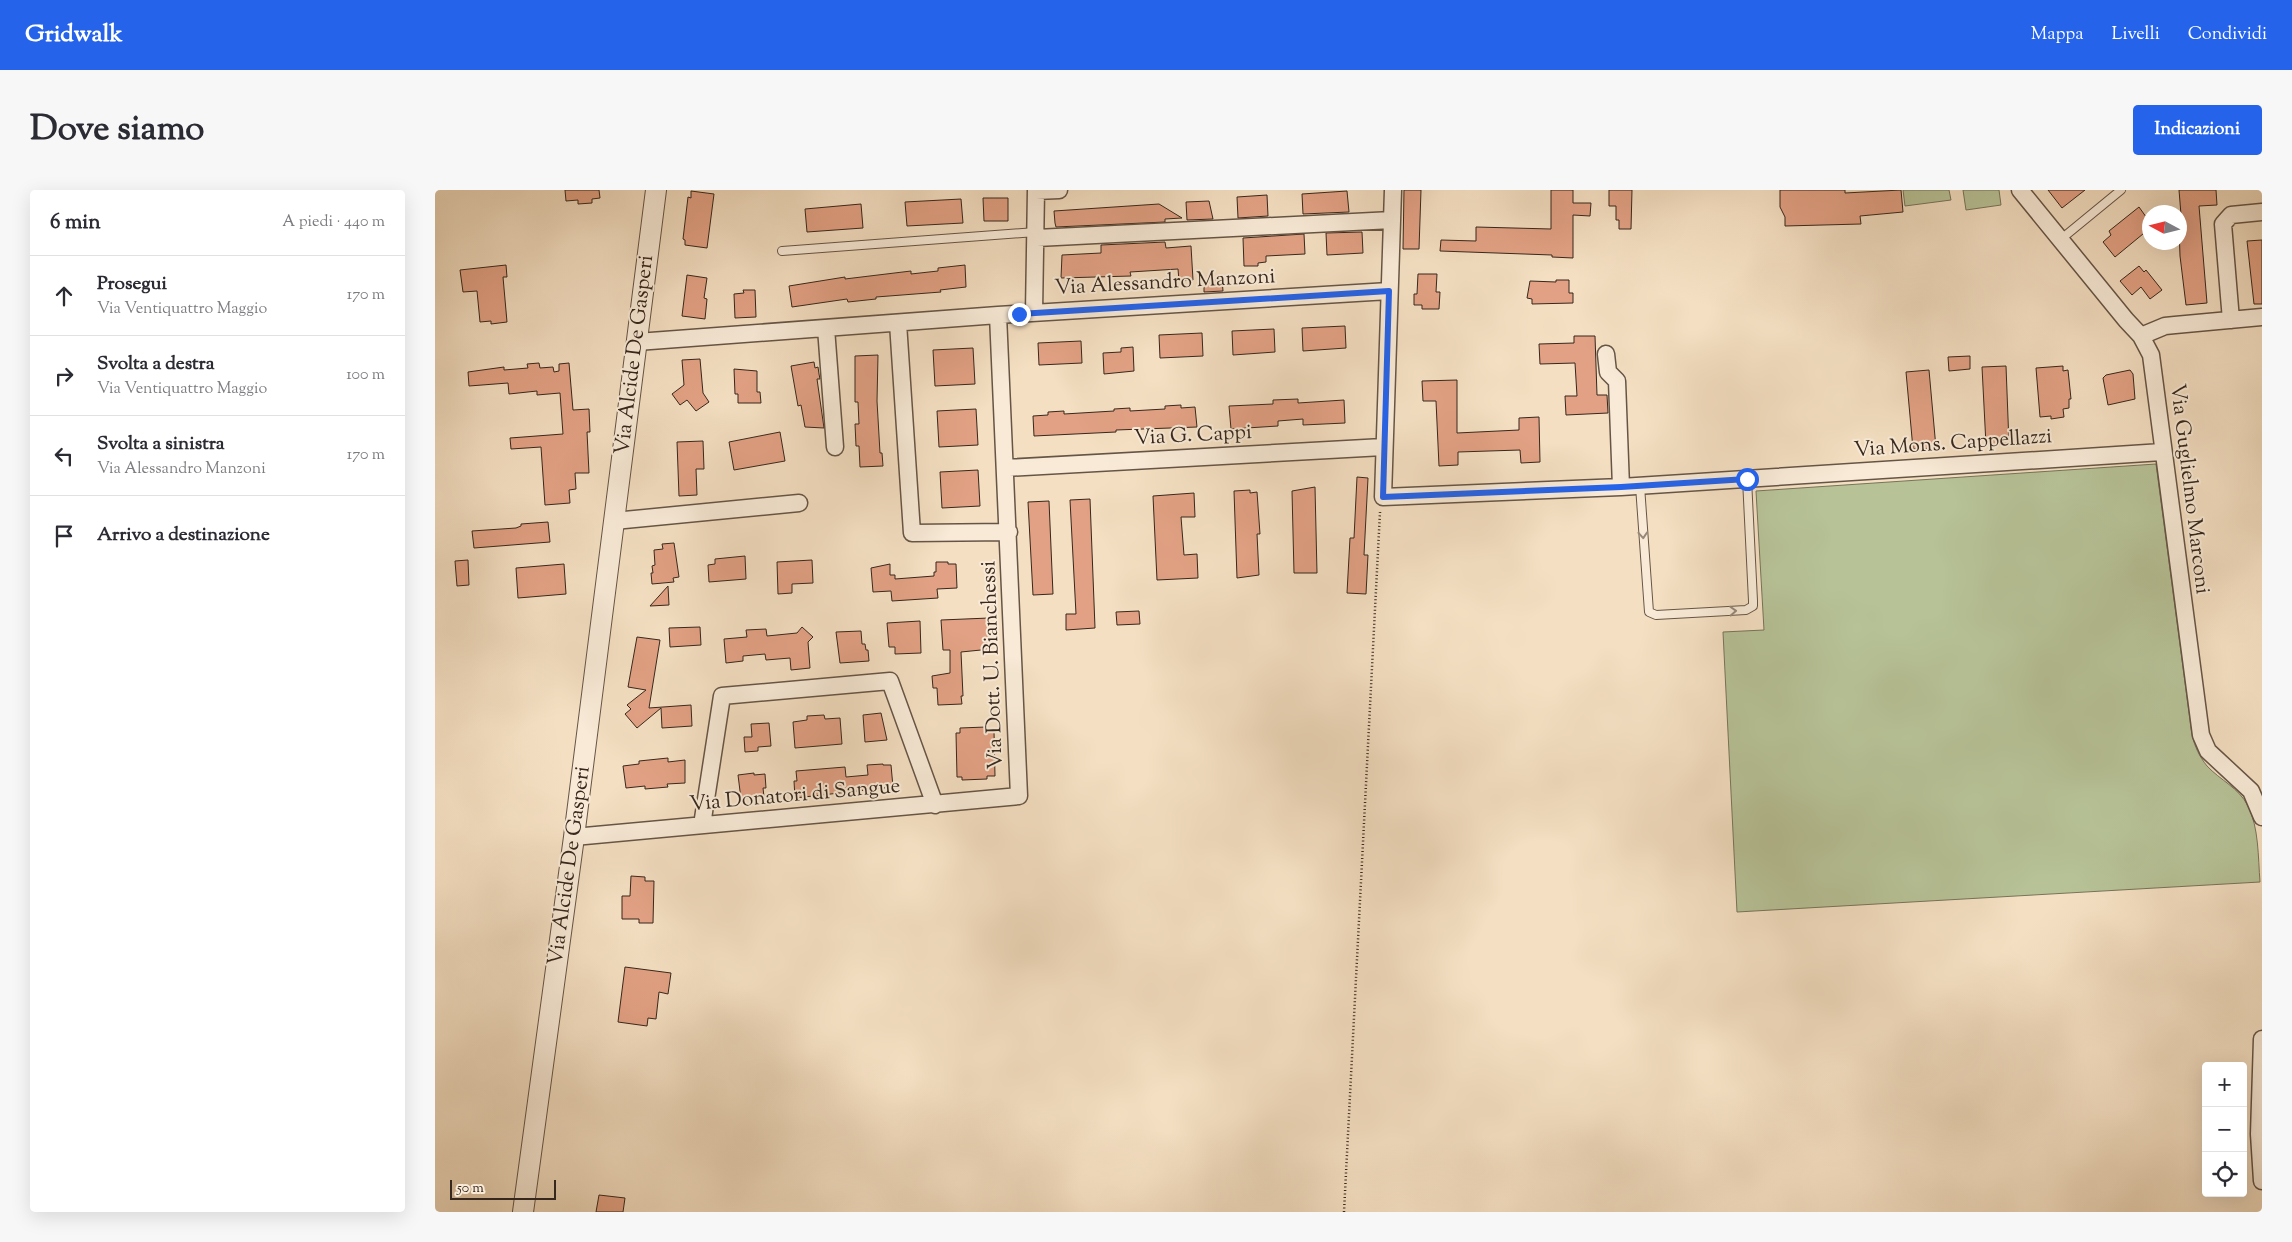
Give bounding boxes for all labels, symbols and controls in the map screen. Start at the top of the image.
text: Gridwalk [25,18,123,52]
text: Mappa [2031,22,2084,48]
text: Livelli [2112,22,2160,48]
text: Condividi [2188,22,2267,48]
text: Dove siamo [30,105,204,156]
button: Indicazioni [2133,105,2262,155]
north arrow [2142,205,2187,250]
text: 6 min [50,208,101,238]
text: A piedi · 440 m [282,211,385,234]
street label: Via Alcide De Gasperi [608,253,662,457]
street label: Via Alessandro Manzoni [1054,262,1276,304]
text: Prosegui [97,271,167,298]
icon: ahead [50,282,78,310]
text: 170 m [347,284,385,307]
text: Via Ventiquattro Maggio [97,298,267,321]
route end [1008,303,1031,326]
text: Svolta a destra [97,351,214,378]
icon: right [50,362,78,390]
text: 100 m [346,364,385,387]
text: Via Ventiquattro Maggio [97,378,267,401]
street label: Via Guglielmo Marconi [2161,382,2217,596]
street label: Via G. Cappi [1133,418,1253,454]
street label: Via Mons. Cappellazzi [1853,422,2053,466]
text: Svolta a sinistra [97,431,225,458]
icon: left [50,442,78,470]
text: 170 m [347,444,385,467]
text: Via Alessandro Manzoni [97,458,266,481]
route start [1736,468,1759,491]
icon: arrive [50,522,78,550]
text: Arrivo a destinazione [97,522,270,549]
one-way arrow [1638,531,1649,539]
street label: Via Dott. U. Bianchessi [974,560,1012,770]
one-way arrow [1729,605,1737,616]
street label: Via Alcide De Gasperi [541,764,599,968]
street label: Via Donatori di Sangue [688,772,902,820]
map controls [2202,1062,2247,1197]
button: + [2202,1062,2247,1107]
button: − [2202,1107,2247,1152]
button: locate [2202,1152,2247,1197]
scale bar [450,1177,556,1200]
text: 50 m [457,1179,484,1199]

